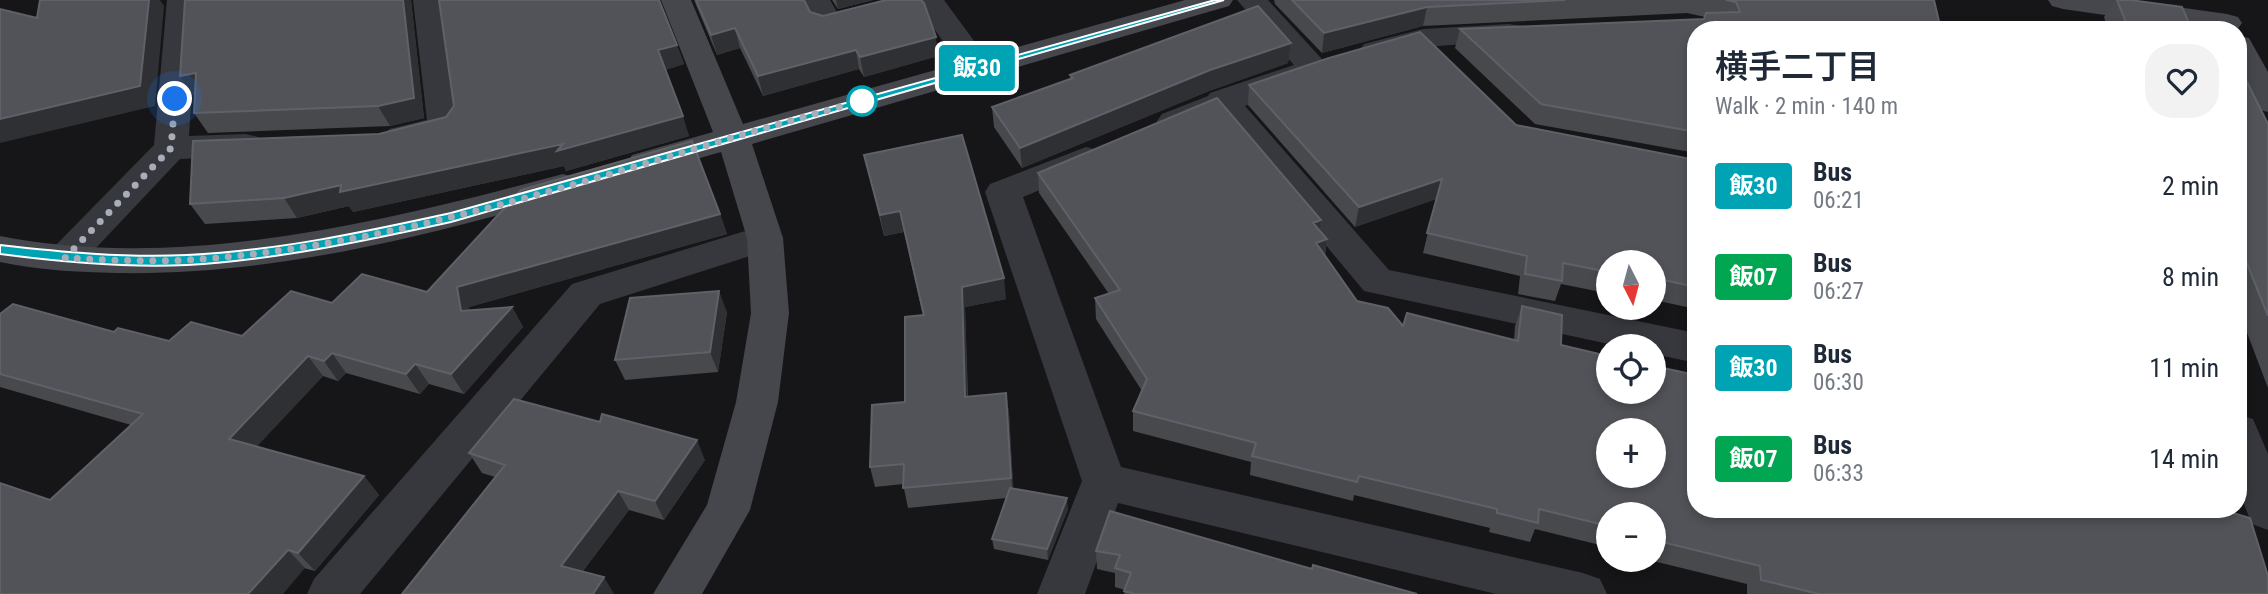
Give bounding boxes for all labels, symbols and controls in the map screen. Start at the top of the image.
button: heart [2145,44,2219,118]
line badge: 飯30 [937,45,1017,91]
text: 横手二丁目 [1715,47,1880,86]
text: 飯30 [953,54,1001,82]
your location [157,81,192,116]
unlabelled marker [847,86,877,116]
text: Walk · 2 min · 140 m [1715,93,1898,120]
text: Bus [1813,157,1852,187]
text: 2 min [2162,171,2219,201]
text: 飯30 [1729,172,1778,200]
text: 06:21 [1813,187,1864,214]
text: Bus [1813,248,1852,278]
north arrow [1596,250,1666,320]
map controls [1596,250,1666,572]
text: 8 min [2162,262,2219,292]
text: 飯07 [1729,263,1778,291]
text: 06:27 [1813,278,1864,305]
button: locate [1596,334,1666,404]
text: Bus [1813,339,1852,369]
text: 11 min [2149,353,2219,383]
text: 飯30 [1729,354,1778,382]
text: 06:30 [1813,369,1864,396]
button: + [1596,418,1666,488]
text: Bus [1813,430,1852,460]
text: 14 min [2149,444,2219,474]
text: 飯07 [1729,445,1778,473]
text: 06:33 [1813,460,1864,487]
button: − [1596,502,1666,572]

